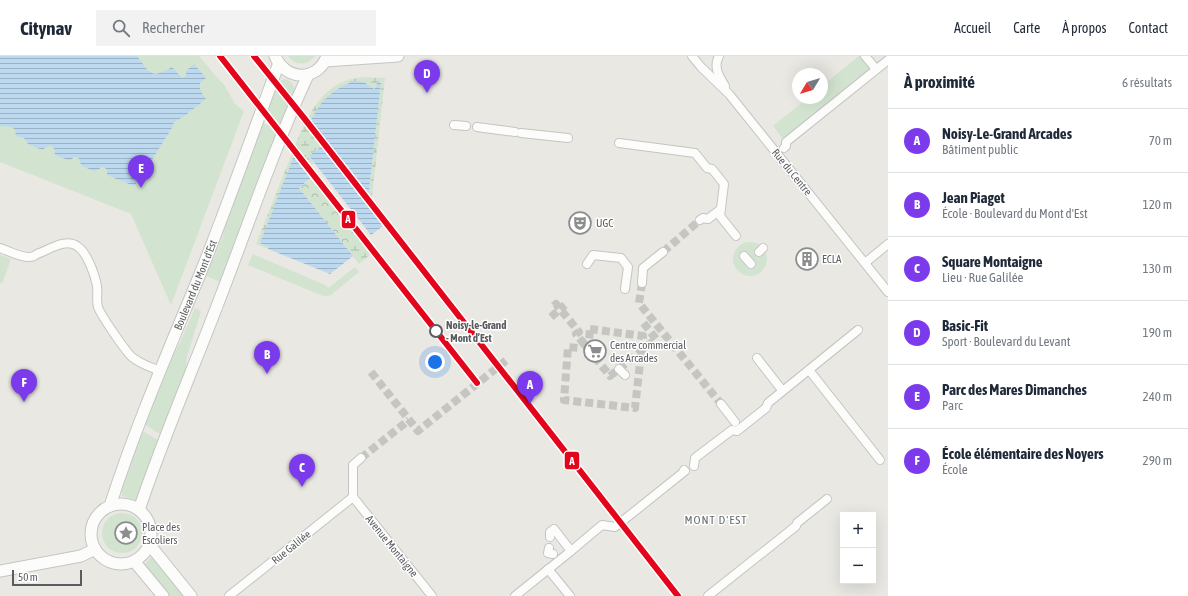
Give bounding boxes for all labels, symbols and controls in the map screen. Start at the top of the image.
search box [96,10,376,46]
text: Citynav [20,17,72,39]
icon: search [110,17,132,39]
text: Rechercher [142,19,204,36]
text: Accueil [954,20,991,36]
text: Carte [1013,20,1040,36]
text: À propos [1062,20,1107,36]
text: Contact [1129,20,1168,36]
pin: D [414,60,440,93]
north arrow [792,68,828,104]
text: À proximité [904,72,975,92]
text: 6 résultats [1122,75,1172,90]
text: Noisy-Le-Grand Arcades [942,125,1072,142]
text: A [914,133,920,148]
text: 70 m [1149,133,1172,148]
text: Bâtiment public [942,142,1018,157]
street label: Rue du Centre [770,146,814,198]
pin: E [128,155,154,188]
text: Jean Piaget [942,189,1005,206]
text: B [914,197,920,212]
text: 120 m [1143,197,1172,212]
text: École · Boulevard du Mont d'Est [942,206,1088,221]
line badge: A [341,210,356,229]
theatre icon: UGC [567,210,593,236]
text: A [344,213,351,225]
place label: UGC [596,217,613,229]
street label: Boulevard du Mont d'Est [171,238,219,332]
building icon: ECLA [794,246,820,272]
place label: ECLA [822,253,842,265]
text: Square Montaigne [942,253,1043,270]
text: C [914,261,920,276]
text: 130 m [1143,261,1172,276]
text: Lieu · Rue Galilée [942,270,1023,285]
text: Basic-Fit [942,317,988,334]
place label: Noisy-le-Grand - Mont d’Est [446,319,506,344]
marker: Noisy-le-Grand - Mont d’Est [429,324,443,338]
text: D [913,325,921,340]
text: 190 m [1143,325,1172,340]
text: Sport · Boulevard du Levant [942,334,1071,349]
supermarket icon: Centre commercial des Arcades [582,338,608,364]
place label: Centre commercial des Arcades [610,339,686,364]
pin: B [254,341,280,374]
your location [425,352,445,372]
pin: F [11,369,37,402]
pin: A [517,371,543,404]
text: Parc des Mares Dimanches [942,381,1087,398]
text: E [914,389,920,404]
text: 240 m [1143,389,1172,404]
text: Parc [942,398,963,413]
text: École élémentaire des Noyers [942,445,1104,462]
line badge: A [564,451,580,470]
text: F [914,453,920,468]
text: 290 m [1143,453,1172,468]
pin: C [289,454,315,487]
text: A [568,455,575,467]
text: École [942,462,968,477]
map controls [840,512,876,584]
button: + [840,512,876,548]
street label: Avenue Montaigne [364,513,420,579]
district label: MONT D'EST [684,513,748,527]
place icon: Place des Escoliers [113,520,139,546]
place label: Place des Escoliers [142,521,180,546]
street label: Rue Galilée [269,528,313,566]
button: − [840,548,876,584]
scale bar [12,568,82,587]
text: 50 m [18,571,38,583]

